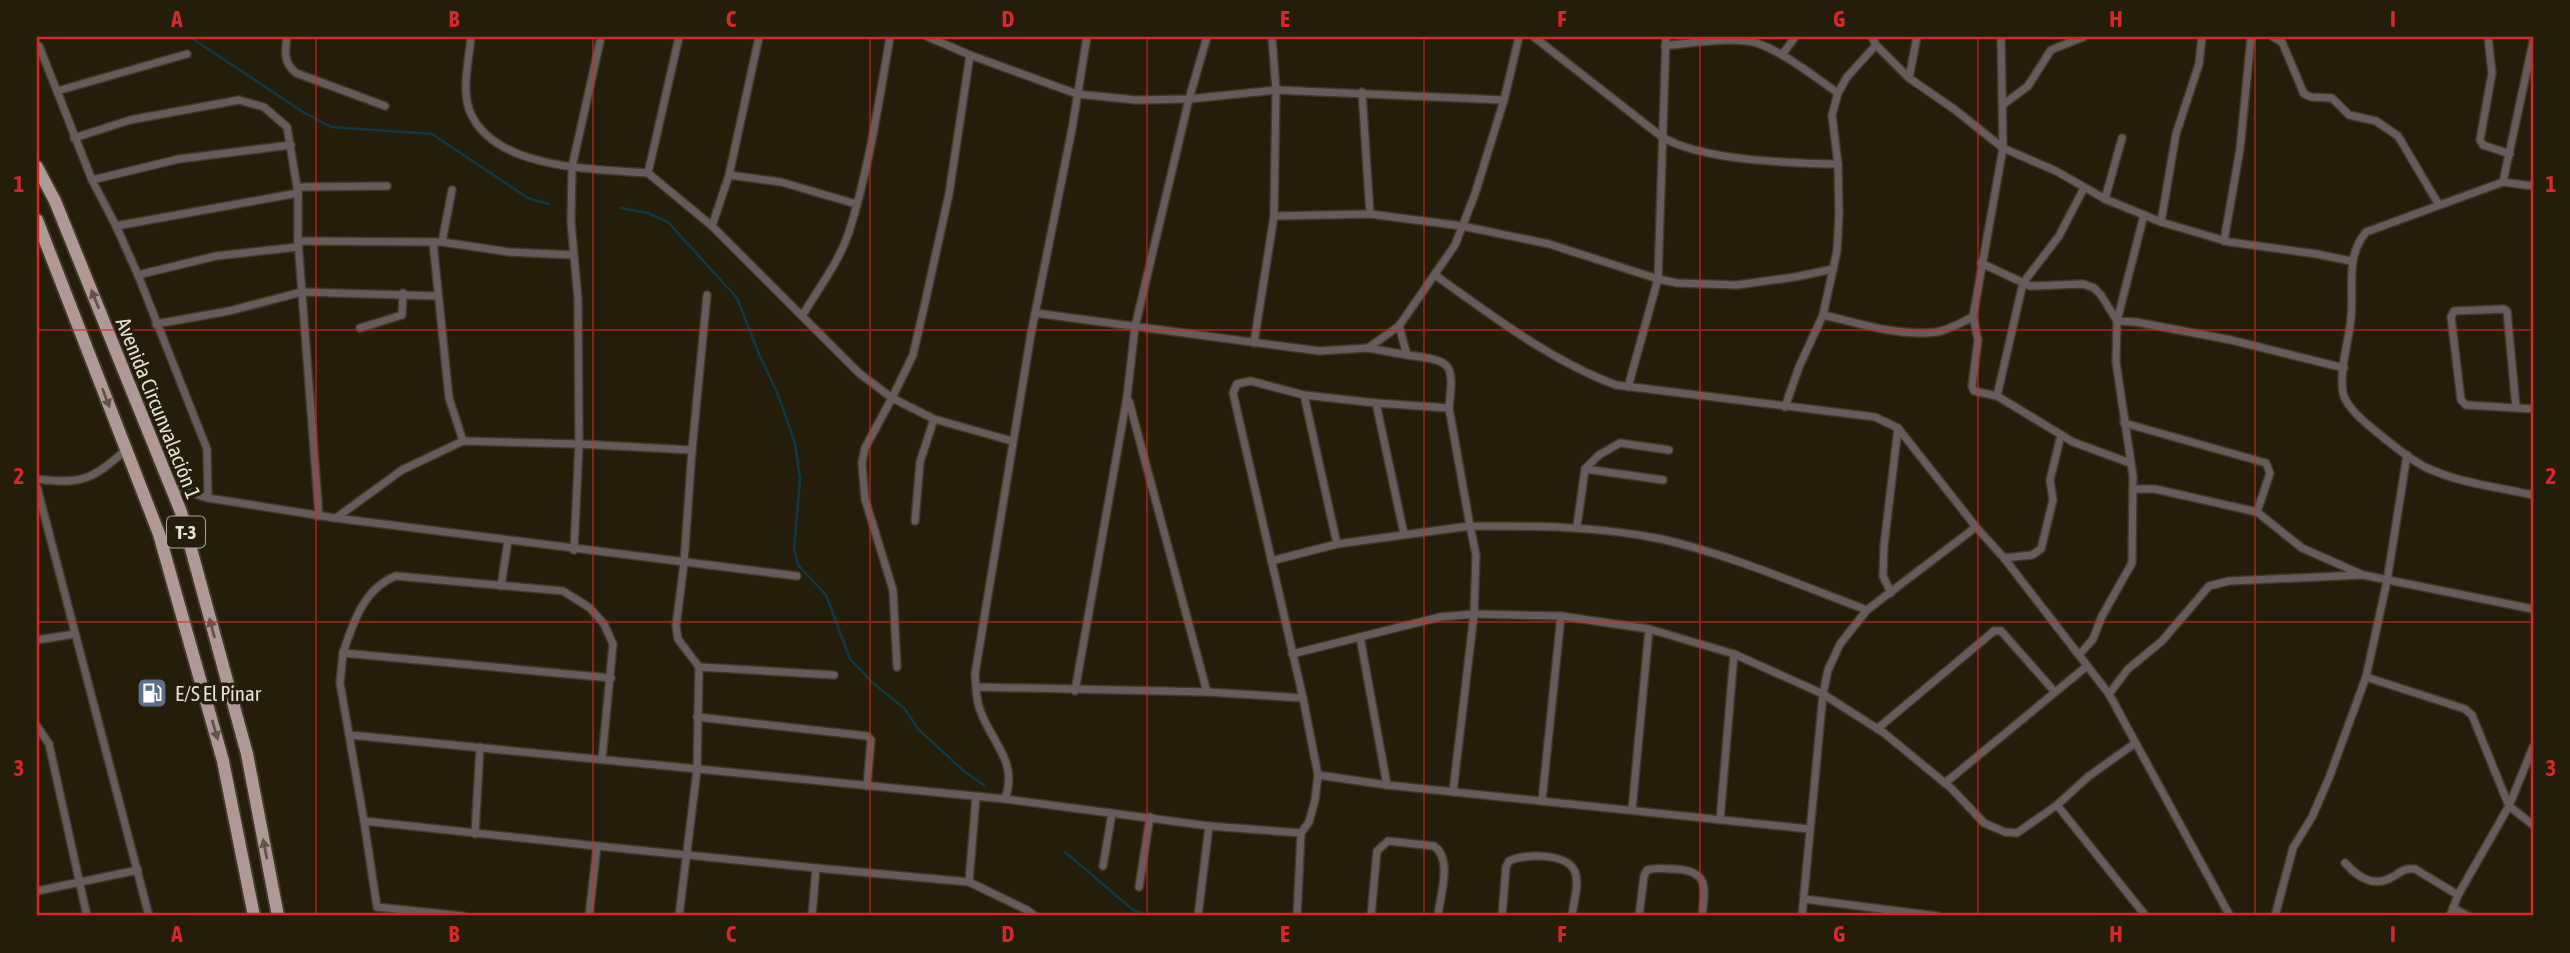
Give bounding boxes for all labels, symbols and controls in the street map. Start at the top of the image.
text: A [170,6,183,32]
text: B [449,6,460,32]
text: C [726,6,737,32]
text: D [1002,6,1015,32]
text: E [1280,6,1290,32]
text: F [1557,6,1567,32]
text: G [1833,6,1845,32]
text: H [2109,6,2123,32]
text: I [2390,6,2396,32]
text: 1 [14,171,25,197]
text: 1 [2546,171,2557,197]
one-way arrow [89,289,101,309]
street label: Avenida Circunvalación 1 [112,314,206,502]
one-way arrow [100,387,111,408]
text: 2 [14,463,24,489]
text: 2 [2546,463,2556,489]
road number: T-3 [167,516,205,548]
one-way arrow [207,617,217,638]
fuel station icon: E/S El Pinar [135,676,169,710]
place label: E/S El Pinar [175,681,262,705]
one-way arrow [210,720,220,741]
text: 3 [14,755,24,781]
text: 3 [2546,755,2556,781]
one-way arrow [259,838,270,860]
text: A [170,921,183,947]
text: B [449,921,460,947]
text: C [726,921,737,947]
text: D [1002,921,1015,947]
text: E [1280,921,1290,947]
text: F [1557,921,1567,947]
text: G [1833,921,1845,947]
text: H [2109,921,2123,947]
text: I [2390,921,2396,947]

